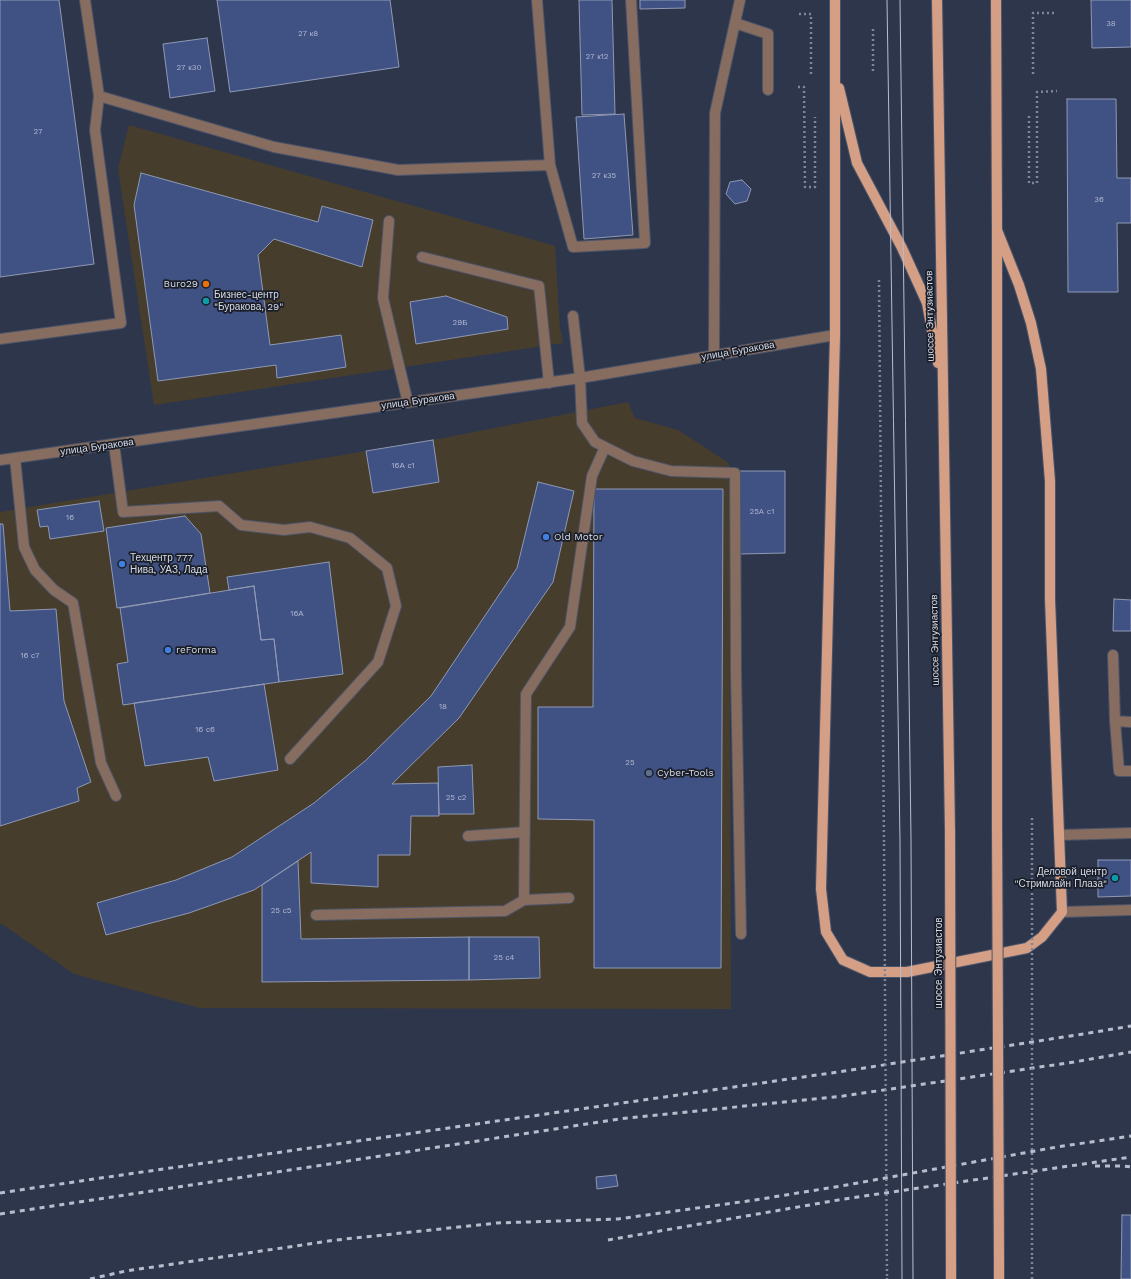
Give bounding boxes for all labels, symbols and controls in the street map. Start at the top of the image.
house number: 38 [1106,19,1116,29]
house number: 27 к8 [298,29,318,39]
house number: 27 к12 [585,52,609,62]
house number: 27 к30 [177,63,201,73]
house number: 27 [34,127,42,137]
house number: 27 к35 [592,171,616,181]
house number: 36 [1094,195,1104,205]
street label: шоссе Энтузиастов [923,270,937,362]
place label: Buro29 [163,278,198,290]
marker: Buro29 [201,279,211,289]
place label: Бизнес-центр "Буракова, 29" [214,289,283,312]
marker: Бизнес-центр "Буракова, 29" [201,296,211,306]
house number: 29Б [453,318,467,328]
street label: улица Буракова [700,339,776,363]
street label: улица Буракова [380,390,456,412]
street label: улица Буракова [59,436,135,458]
house number: 16А с1 [391,461,415,471]
house number: 25A c1 [750,507,774,517]
house number: 16 [66,513,74,523]
place label: Old Motor [554,531,603,543]
marker: Old Motor [541,532,551,542]
place label: Техцентр 777 Нива, УАЗ, Лада [130,552,208,576]
marker: Техцентр 777 Нива, УАЗ, Лада [117,559,127,569]
street label: шоссе Энтузиастов [928,594,942,686]
house number: 16А [290,609,304,619]
place label: reForma [176,644,216,656]
marker: reForma [163,645,173,655]
house number: 16 с7 [20,651,40,661]
house number: 18 [439,702,447,712]
house number: 16 с6 [195,725,215,735]
house number: 25 [625,758,635,768]
place label: Cyber-Tools [657,767,714,779]
marker: Cyber-Tools [644,768,654,778]
house number: 25 с2 [446,793,466,803]
place label: Деловой центр "Стримлайн Плаза" [1015,866,1107,890]
marker: Деловой центр "Стримлайн Плаза" [1110,873,1120,883]
house number: 25 с5 [271,906,291,916]
street label: шоссе Энтузиастов [933,917,945,1009]
house number: 25 с4 [494,953,514,963]

